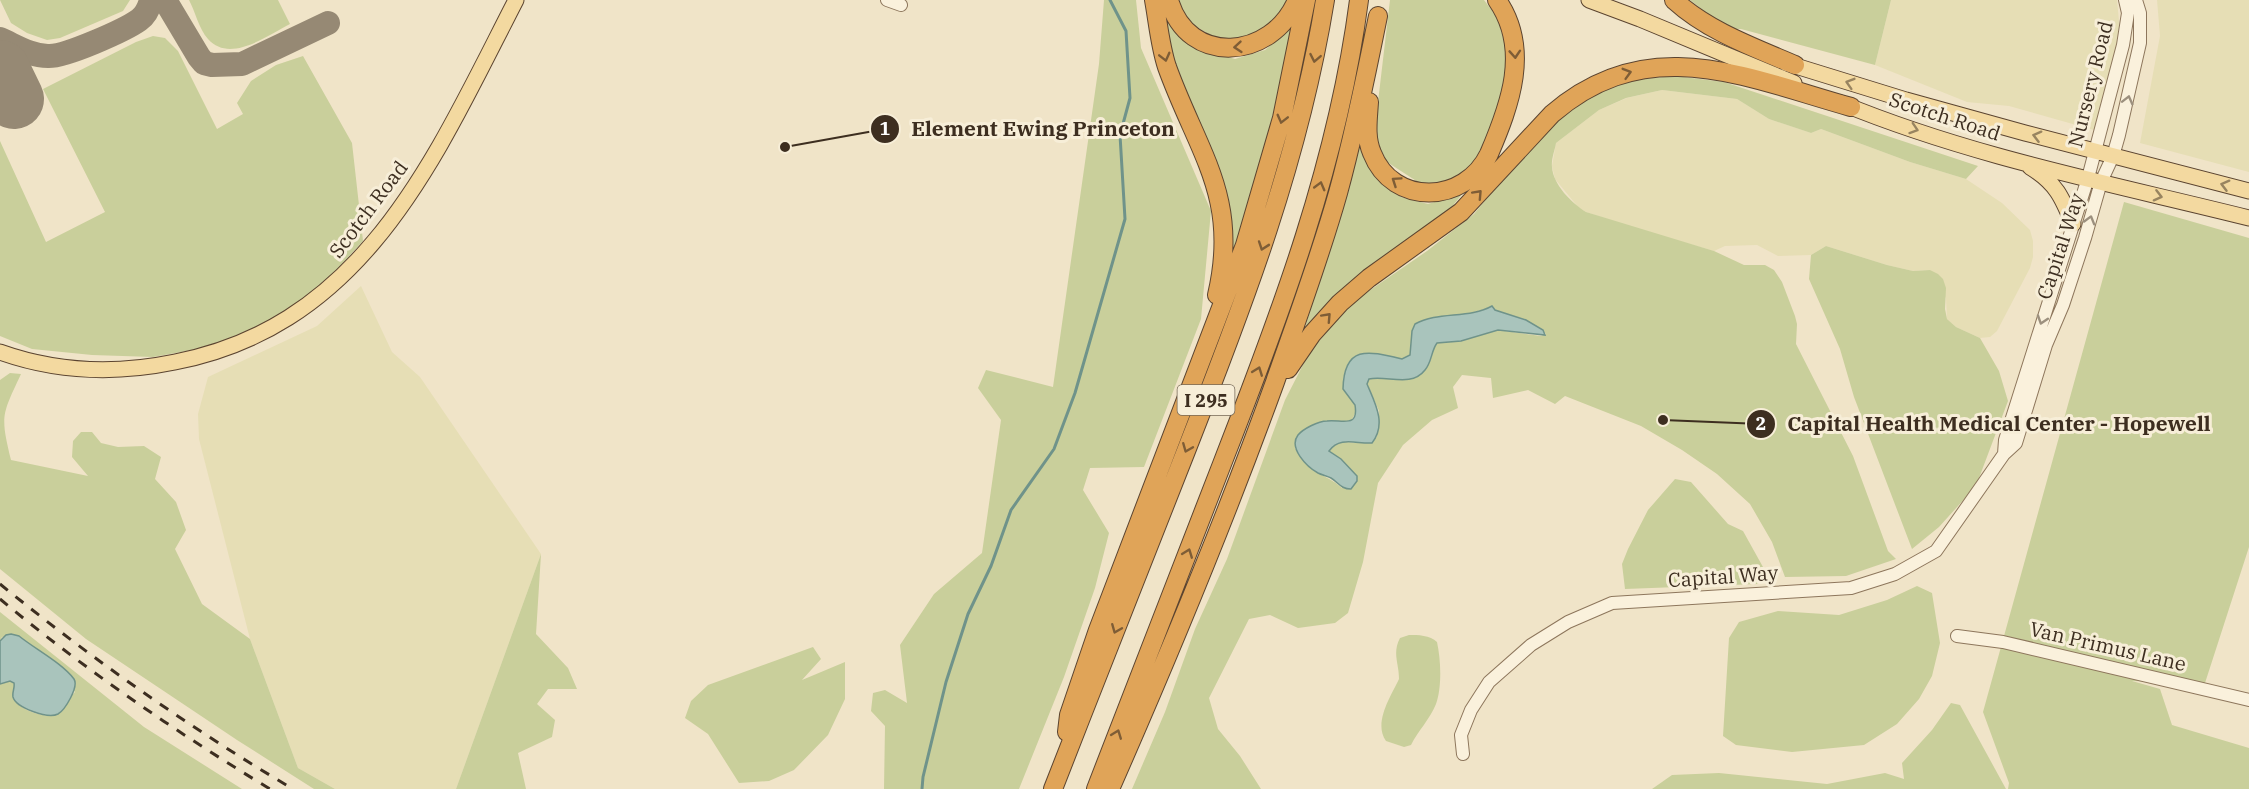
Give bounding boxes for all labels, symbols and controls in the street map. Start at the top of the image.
street label: Nursery Road [2061,18,2119,150]
one-way arrow [1234,40,1243,53]
one-way arrow [1509,50,1522,59]
one-way arrow [1157,52,1170,62]
one-way arrow [1309,52,1322,62]
one-way arrow [1621,68,1631,80]
one-way arrow [1845,78,1856,90]
street label: Scotch Road [1886,85,2004,147]
one-way arrow [2120,95,2133,105]
callout: Element Ewing Princeton [870,109,1187,148]
one-way arrow [1277,113,1289,124]
text: Element Ewing Princeton [911,114,1175,142]
text: 1 [880,117,891,140]
one-way arrow [1908,122,1919,135]
one-way arrow [2033,131,2043,144]
street label: Scotch Road [323,155,413,263]
one-way arrow [1391,178,1402,189]
one-way arrow [2221,180,2231,192]
one-way arrow [1313,181,1326,191]
one-way arrow [2153,188,2163,201]
street label: Capital Way [2030,189,2090,303]
one-way arrow [1471,190,1482,201]
one-way arrow [2083,215,2095,226]
one-way arrow [1258,240,1271,251]
one-way arrow [1320,313,1331,323]
one-way arrow [2036,314,2049,325]
one-way arrow [1251,366,1264,377]
road number: I 295 [1178,385,1234,415]
callout: Capital Health Medical Center - Hopewell [1746,404,2223,443]
text: Capital Health Medical Center - Hopewell [1787,409,2211,437]
text: 2 [1756,412,1766,435]
one-way arrow [1182,442,1195,453]
one-way arrow [1181,548,1193,559]
street label: Capital Way [1667,559,1779,593]
street label: Van Primus Lane [2027,615,2189,677]
one-way arrow [1111,623,1123,634]
one-way arrow [1110,730,1122,741]

